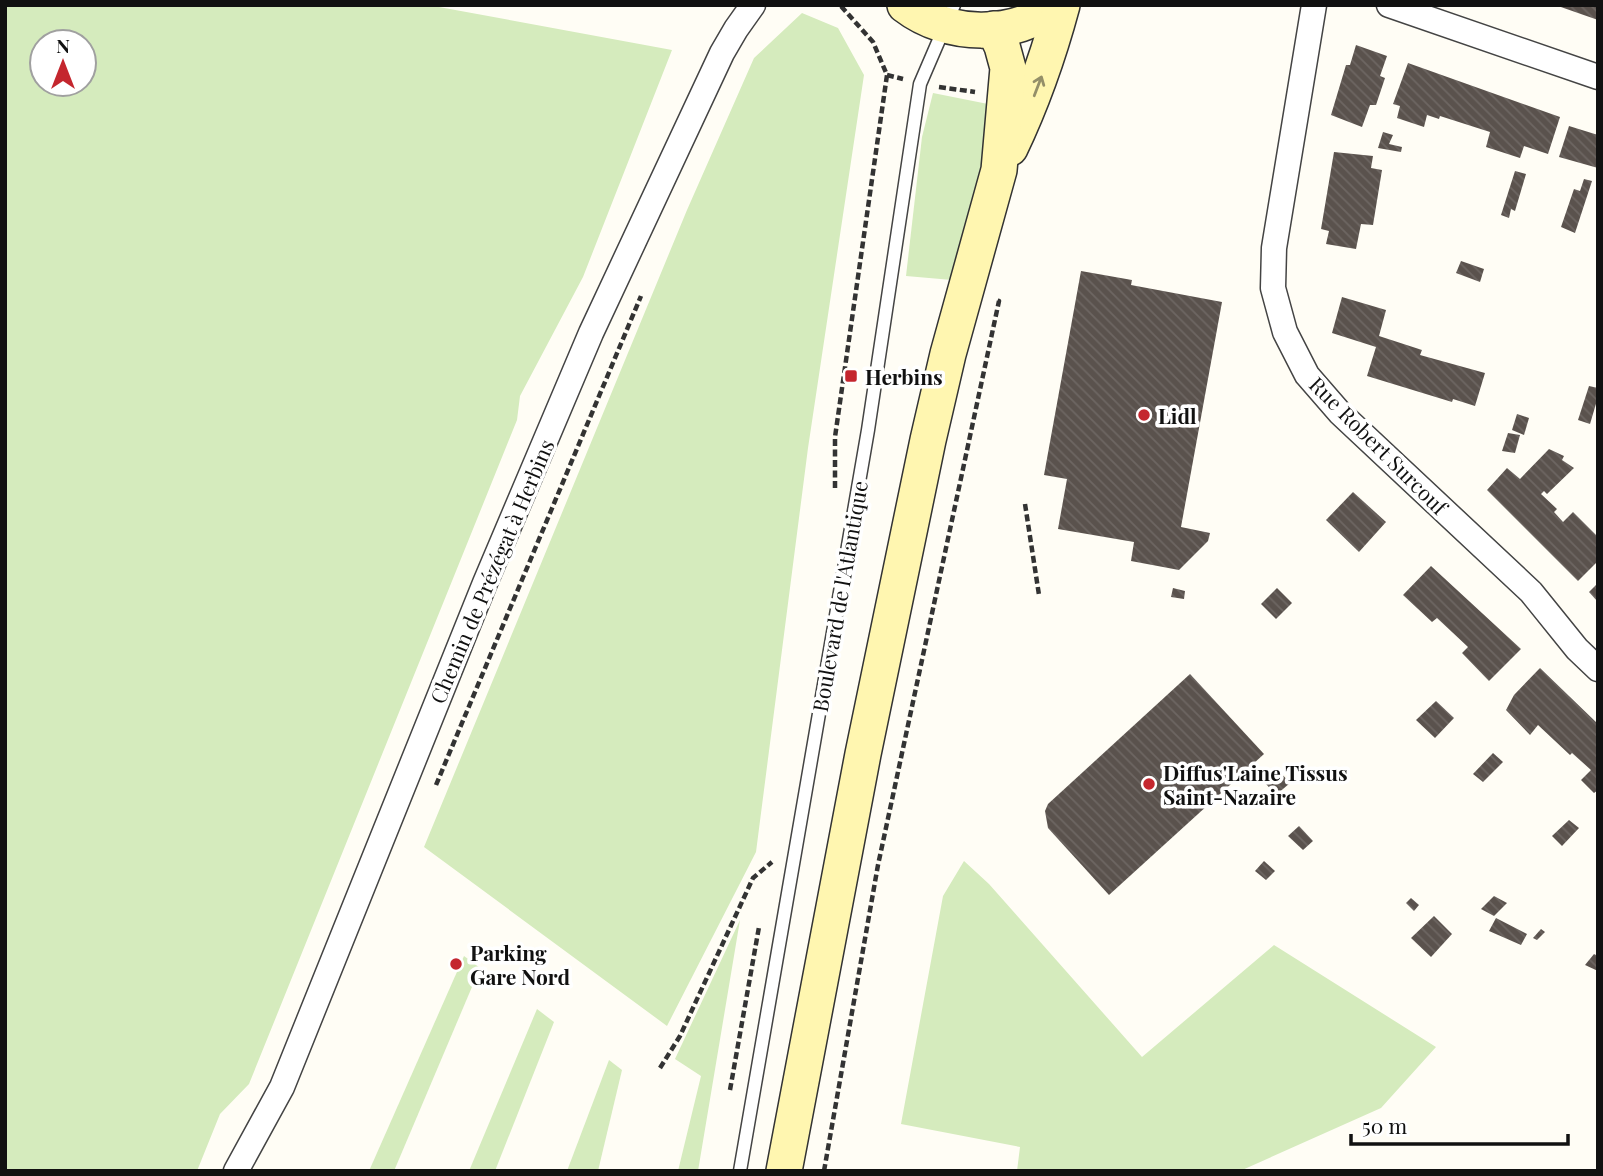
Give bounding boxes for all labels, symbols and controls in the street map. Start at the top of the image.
north arrow [28,28,98,98]
text: N [56,32,70,58]
one-way arrow [1032,76,1045,97]
place label: Herbins [865,362,943,390]
marker: Herbins [843,368,859,384]
street label: Rue Robert Surcouf [1304,370,1455,521]
place label: Lidl [1158,401,1197,429]
marker: Lidl [1136,407,1152,423]
street label: Chemin de Prézégat à Herbins [423,435,559,707]
street label: Boulevard de l'Atlantique [805,478,873,714]
place label: Diffus'Laine Tissus Saint-Nazaire [1163,758,1348,810]
marker: Diffus'Laine Tissus Saint-Nazaire [1141,776,1157,792]
place label: Parking Gare Nord [470,938,570,990]
marker: Parking Gare Nord [448,956,464,972]
scale bar [1351,1102,1568,1146]
text: 50 m [1362,1111,1408,1139]

